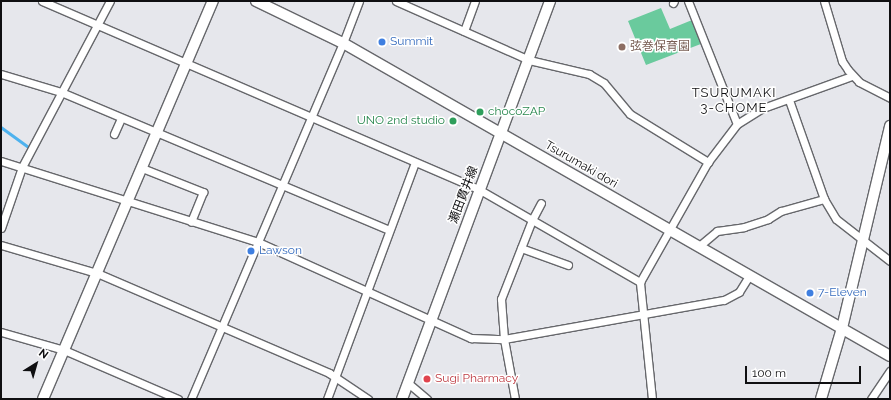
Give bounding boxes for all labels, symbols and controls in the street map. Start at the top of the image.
place label: Summit [390,35,433,49]
marker: Summit [377,37,387,47]
place label: 弦巻保育園 [630,40,690,54]
marker: 弦巻保育園 [617,42,627,52]
district label: TSURUMAKI 3-CHOME [692,86,776,117]
place label: chocoZAP [488,105,545,119]
marker: chocoZAP [475,107,485,117]
place label: UNO 2nd studio [357,114,445,128]
marker: UNO 2nd studio [448,116,458,126]
street label: Tsurumaki dori [542,138,620,192]
street label: 瀬田貫井線 [447,164,481,226]
place label: Lawson [259,244,302,258]
marker: Lawson [246,246,256,256]
place label: 7-Eleven [818,286,867,300]
marker: 7-Eleven [805,288,815,298]
north arrow [16,344,56,384]
text: N [36,346,51,362]
scale bar [747,358,863,384]
text: 100 m [752,366,786,380]
place label: Sugi Pharmacy [435,372,518,386]
marker: Sugi Pharmacy [422,374,432,384]

